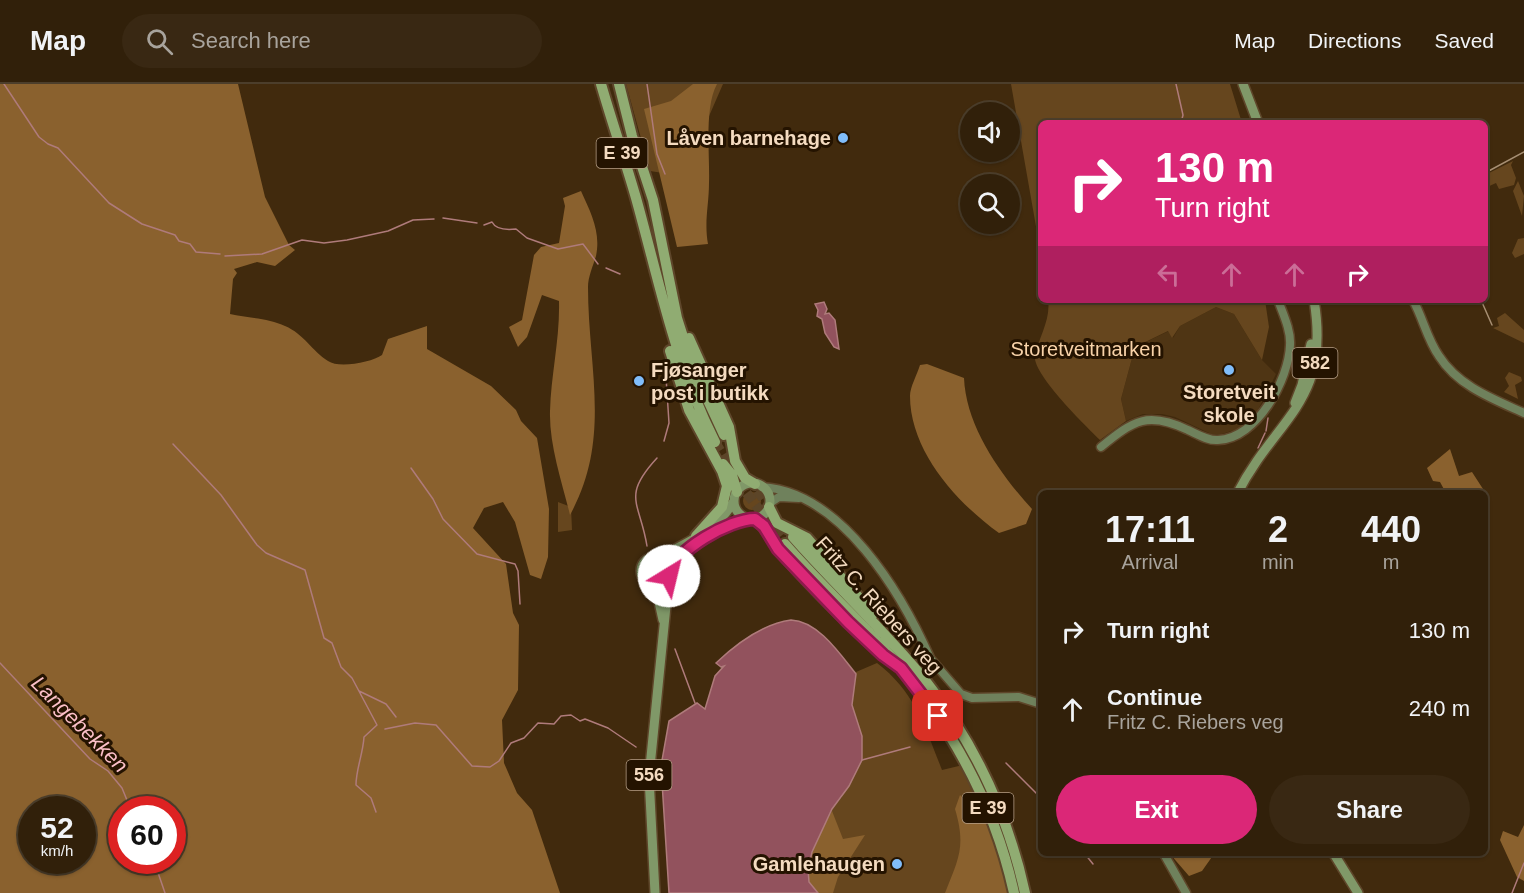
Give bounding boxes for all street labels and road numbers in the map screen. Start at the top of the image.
road number: E 39 [596,138,648,168]
road number: 582 [1292,348,1338,378]
street label: Fritz C. Riebers veg [812,532,946,678]
road number: 556 [626,760,672,790]
road number: E 39 [962,793,1014,823]

